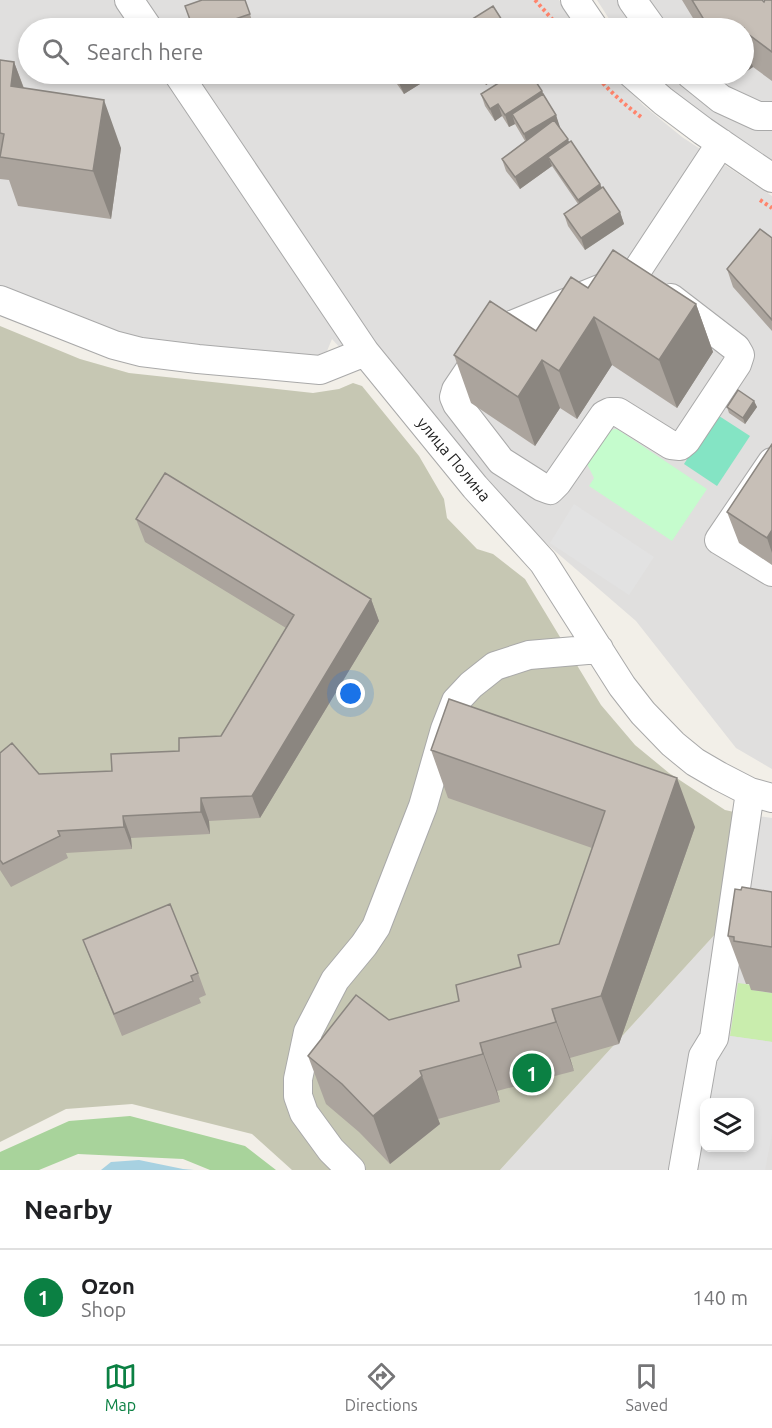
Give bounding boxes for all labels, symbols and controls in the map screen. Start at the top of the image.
search box [18,18,754,84]
icon: search [39,35,72,68]
text: Search here [87,39,203,64]
street label: улица Полина [414,413,494,505]
your location [336,679,365,708]
pin: 1 [512,1050,552,1096]
map controls [700,1098,754,1152]
button: layers [700,1098,754,1152]
text: Nearby [24,1195,112,1224]
text: Ozon [81,1273,135,1298]
text: 1 [38,1286,49,1309]
text: 140 m [692,1286,748,1309]
text: Shop [81,1298,126,1321]
tab: Map [104,1360,137,1414]
tab: Directions [345,1360,418,1414]
tab: Saved [626,1360,668,1414]

